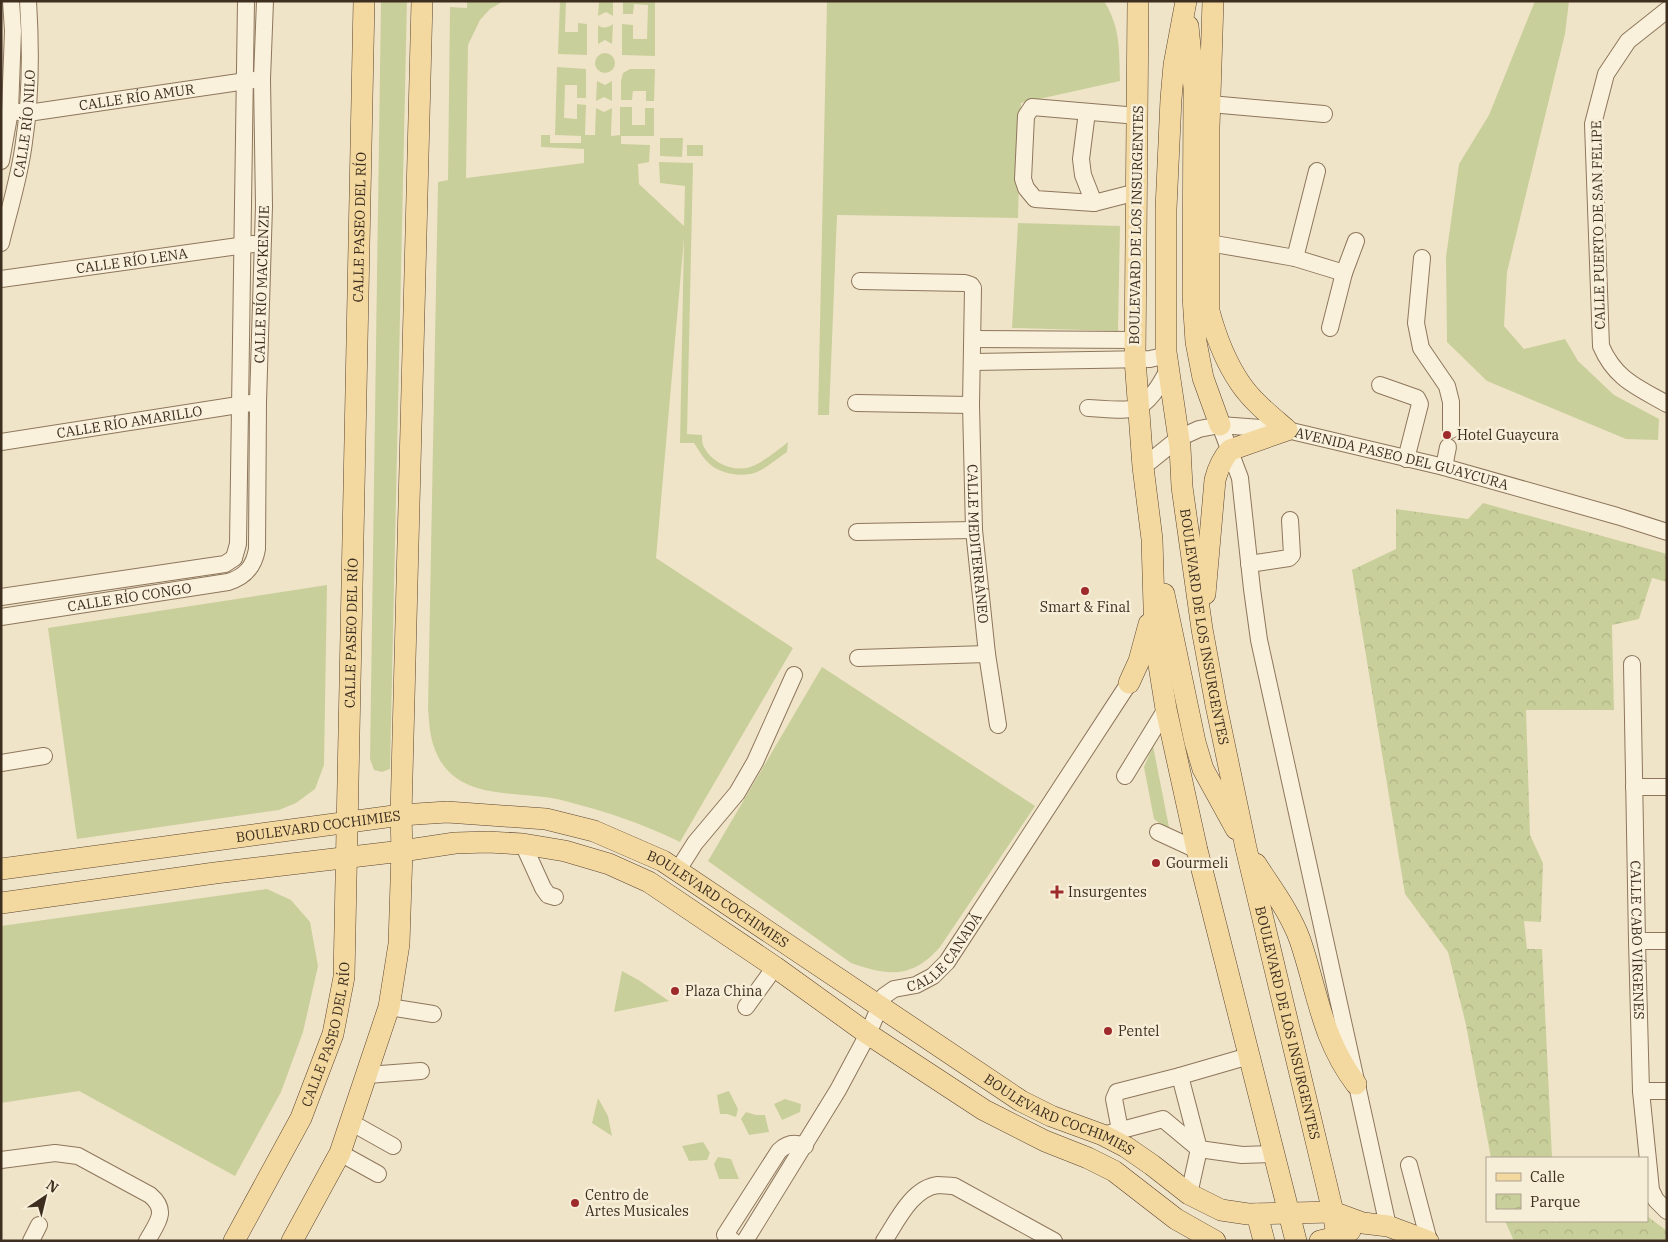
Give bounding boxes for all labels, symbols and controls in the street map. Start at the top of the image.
street label: CALLE RÍO NILO [9,69,39,179]
street label: CALLE RÍO AMUR [78,80,196,114]
street label: BOULEVARD DE LOS INSURGENTES [1125,105,1147,345]
street label: CALLE PUERTO DE SAN FELIPE [1587,120,1609,330]
street label: CALLE PASEO DEL RÍO [349,152,370,303]
street label: CALLE RÍO MACKENZIE [250,205,273,364]
street label: CALLE RÍO LENA [75,244,189,278]
street label: CALLE RÍO AMARILLO [55,402,204,442]
street label: AVENIDA PASEO DEL GUAYCURA [1293,423,1511,494]
place label: Hotel Guaycura [1457,426,1559,444]
marker: Hotel Guaycura [1441,429,1453,441]
street label: CALLE MEDITERRÁNEO [963,464,993,624]
street label: BOULEVARD DE LOS INSURGENTES [1176,507,1233,747]
street label: CALLE PASEO DEL RÍO [341,558,362,708]
street label: CALLE RÍO CONGO [66,579,193,616]
marker: Smart & Final [1079,585,1091,597]
place label: Smart & Final [1040,598,1130,616]
street label: BOULEVARD COCHIMIES [235,806,402,846]
street label: BOULEVARD COCHIMIES [644,846,792,952]
place label: Gourmeli [1166,854,1228,872]
marker: Gourmeli [1150,857,1162,869]
street label: CALLE CABO VÍRGENES [1627,860,1648,1020]
place label: Insurgentes [1068,883,1147,901]
marker: Insurgentes [1050,885,1064,899]
street label: BOULEVARD DE LOS INSURGENTES [1251,904,1324,1141]
street label: CALLE CANADÁ [905,908,986,996]
street label: CALLE PASEO DEL RÍO [297,962,353,1109]
place label: Plaza China [685,982,763,1000]
marker: Plaza China [669,985,681,997]
place label: Pentel [1118,1022,1160,1040]
marker: Pentel [1102,1025,1114,1037]
street label: BOULEVARD COCHIMIES [981,1070,1138,1159]
legend [1486,1157,1648,1222]
text: Calle [1530,1167,1565,1186]
north arrow [20,1172,70,1222]
text: N [43,1176,62,1197]
place label: Centro de Artes Musicales [585,1186,689,1220]
text: Parque [1530,1192,1580,1211]
marker: Centro de Artes Musicales [569,1197,581,1209]

